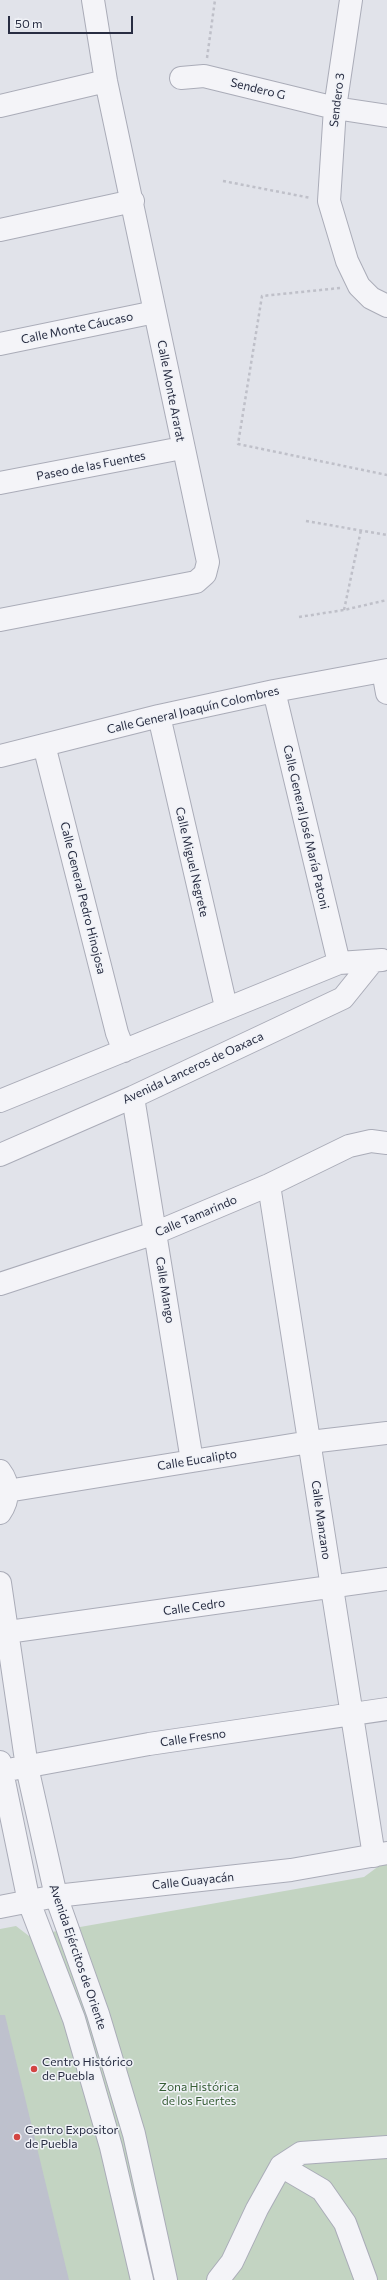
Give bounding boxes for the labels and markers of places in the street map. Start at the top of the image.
place label: Centro Histórico de Puebla [42,2055,133,2083]
marker: Centro Histórico de Puebla [29,2064,39,2074]
place label: Centro Expositor de Puebla [25,2123,118,2151]
marker: Centro Expositor de Puebla [12,2132,22,2142]

